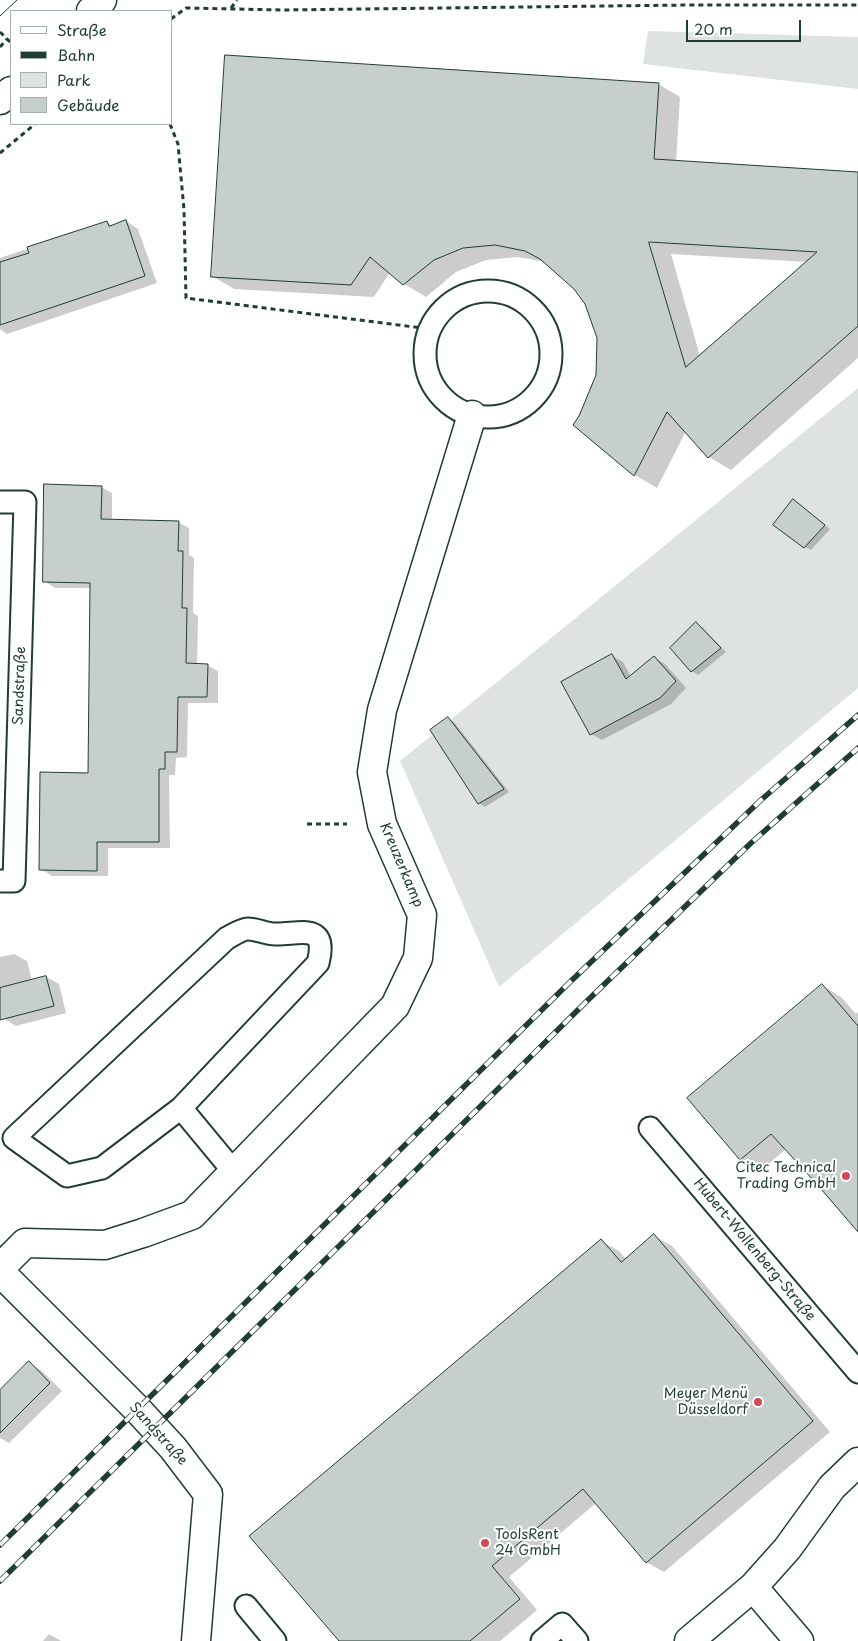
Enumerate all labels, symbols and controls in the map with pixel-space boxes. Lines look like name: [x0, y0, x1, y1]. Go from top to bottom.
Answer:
legend: [10, 10, 172, 125]
scale bar: [688, 10, 803, 42]
text: 20 m: [694, 17, 733, 40]
text: Straße: [57, 18, 107, 41]
text: Bahn: [57, 43, 95, 66]
text: Park: [57, 68, 91, 91]
text: Gebäude: [57, 93, 119, 116]
street label: Sandstraße: [10, 646, 30, 726]
street label: Kreuzerkamp: [376, 820, 426, 910]
place label: Citec Technical Trading GmbH: [735, 1160, 836, 1192]
marker: Citec Technical Trading GmbH: [840, 1170, 852, 1182]
street label: Hubert-Wollenberg-Straße: [689, 1175, 819, 1325]
place label: Meyer Menü Düsseldorf: [664, 1386, 748, 1418]
marker: Meyer Menü Düsseldorf: [752, 1396, 764, 1408]
street label: Sandstraße: [125, 1399, 191, 1469]
place label: ToolsRent 24 GmbH: [495, 1527, 561, 1560]
marker: ToolsRent 24 GmbH: [479, 1537, 491, 1549]

